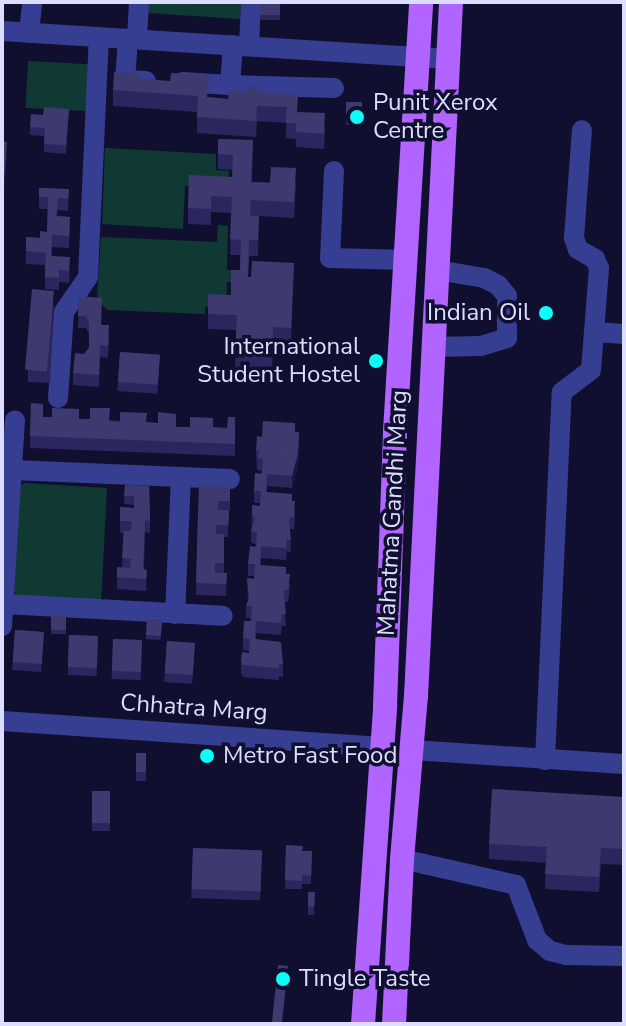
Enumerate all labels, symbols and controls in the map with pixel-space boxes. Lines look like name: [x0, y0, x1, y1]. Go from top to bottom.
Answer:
place label: Punit Xerox Centre: [373, 89, 498, 145]
marker: Punit Xerox Centre: [348, 108, 366, 126]
place label: Indian Oil: [427, 299, 530, 327]
marker: Indian Oil: [537, 304, 555, 322]
place label: International Student Hostel: [197, 333, 360, 389]
marker: International Student Hostel: [367, 352, 385, 370]
street label: Mahatma Gandhi Marg: [372, 389, 414, 637]
street label: Chhatra Marg: [119, 688, 269, 728]
place label: Metro Fast Food: [223, 742, 397, 770]
marker: Metro Fast Food: [198, 747, 216, 765]
place label: Tingle Taste: [299, 965, 430, 993]
marker: Tingle Taste: [274, 970, 292, 988]

